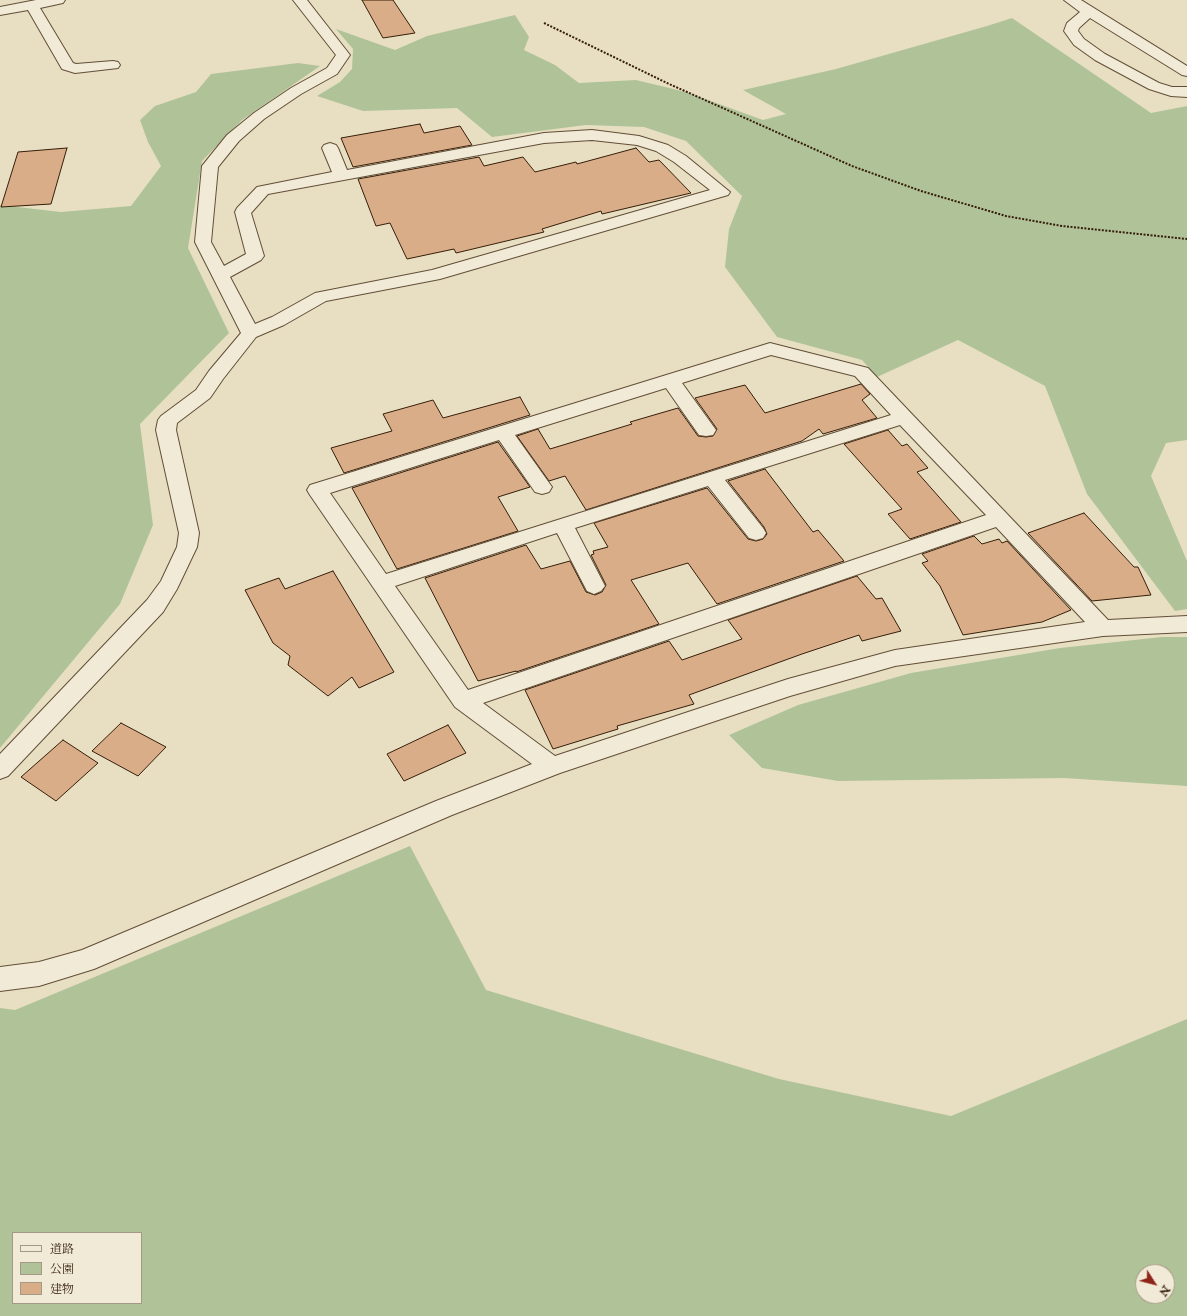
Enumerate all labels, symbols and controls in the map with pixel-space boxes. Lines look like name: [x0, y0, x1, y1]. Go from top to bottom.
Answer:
legend: [12, 1232, 142, 1304]
text: 道路: [50, 1242, 74, 1257]
text: 公園: [50, 1262, 74, 1277]
north arrow: [1135, 1264, 1175, 1304]
text: 建物: [50, 1282, 74, 1297]
text: N: [1156, 1283, 1172, 1299]

